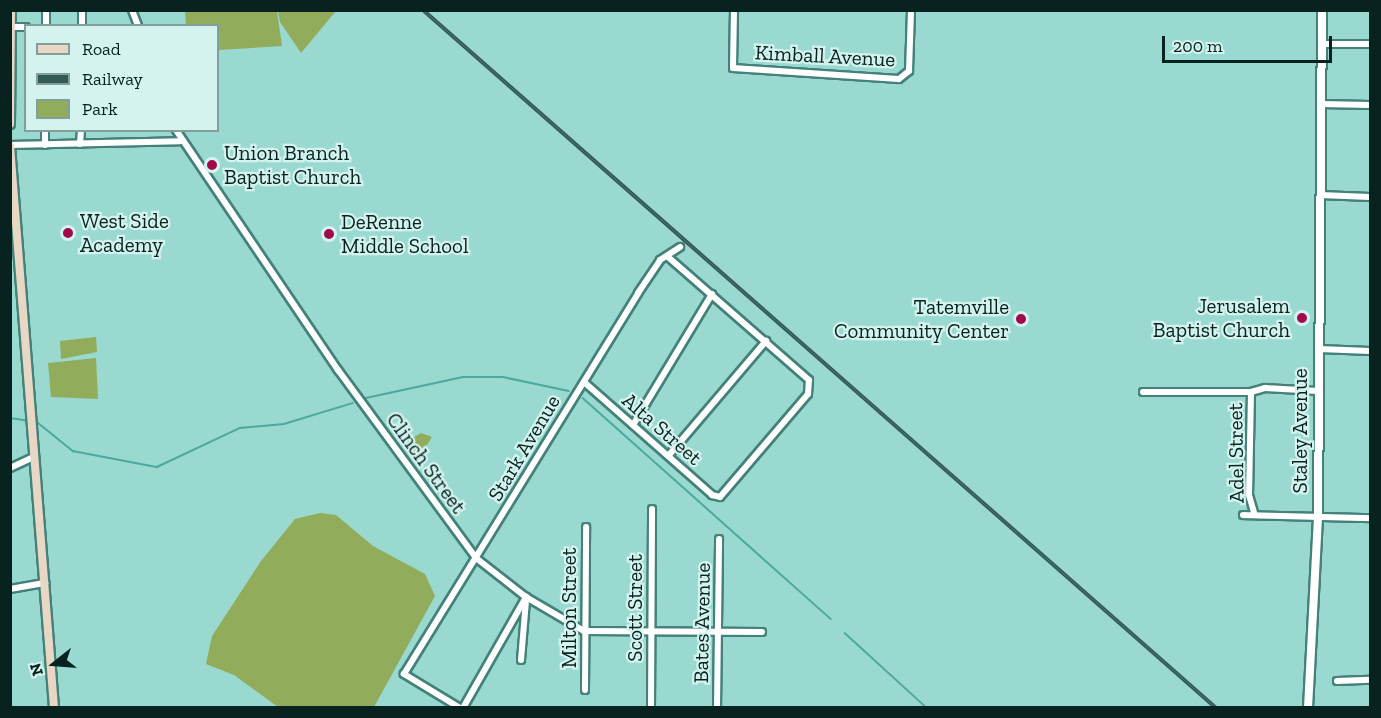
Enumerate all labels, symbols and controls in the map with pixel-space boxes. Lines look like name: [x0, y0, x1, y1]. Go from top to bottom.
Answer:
legend: [24, 24, 219, 132]
scale bar: [1165, 24, 1334, 62]
text: 200 m: [1173, 35, 1223, 57]
text: Road: [82, 38, 121, 60]
street label: Kimball Avenue: [754, 40, 896, 72]
text: Railway: [82, 68, 143, 90]
text: Park: [82, 98, 118, 120]
place label: Union Branch Baptist Church: [224, 140, 361, 190]
marker: Union Branch Baptist Church: [205, 158, 219, 172]
place label: West Side Academy: [80, 208, 169, 258]
place label: DeRenne Middle School: [341, 209, 468, 259]
marker: West Side Academy: [61, 226, 75, 240]
marker: DeRenne Middle School: [322, 227, 336, 241]
place label: Jerusalem Baptist Church: [1153, 293, 1290, 343]
place label: Tatemville Community Center: [833, 294, 1009, 344]
marker: Jerusalem Baptist Church: [1295, 311, 1309, 325]
marker: Tatemville Community Center: [1014, 312, 1028, 326]
street label: Staley Avenue: [1287, 368, 1313, 494]
street label: Alta Street: [617, 388, 707, 470]
street label: Stark Avenue: [482, 390, 566, 506]
street label: Adel Street: [1223, 403, 1249, 503]
street label: Clinch Street: [381, 408, 471, 518]
street label: Milton Street: [556, 548, 582, 668]
street label: Scott Street: [622, 554, 648, 662]
street label: Bates Avenue: [688, 562, 716, 684]
north arrow: [24, 634, 84, 694]
text: N: [25, 661, 47, 678]

